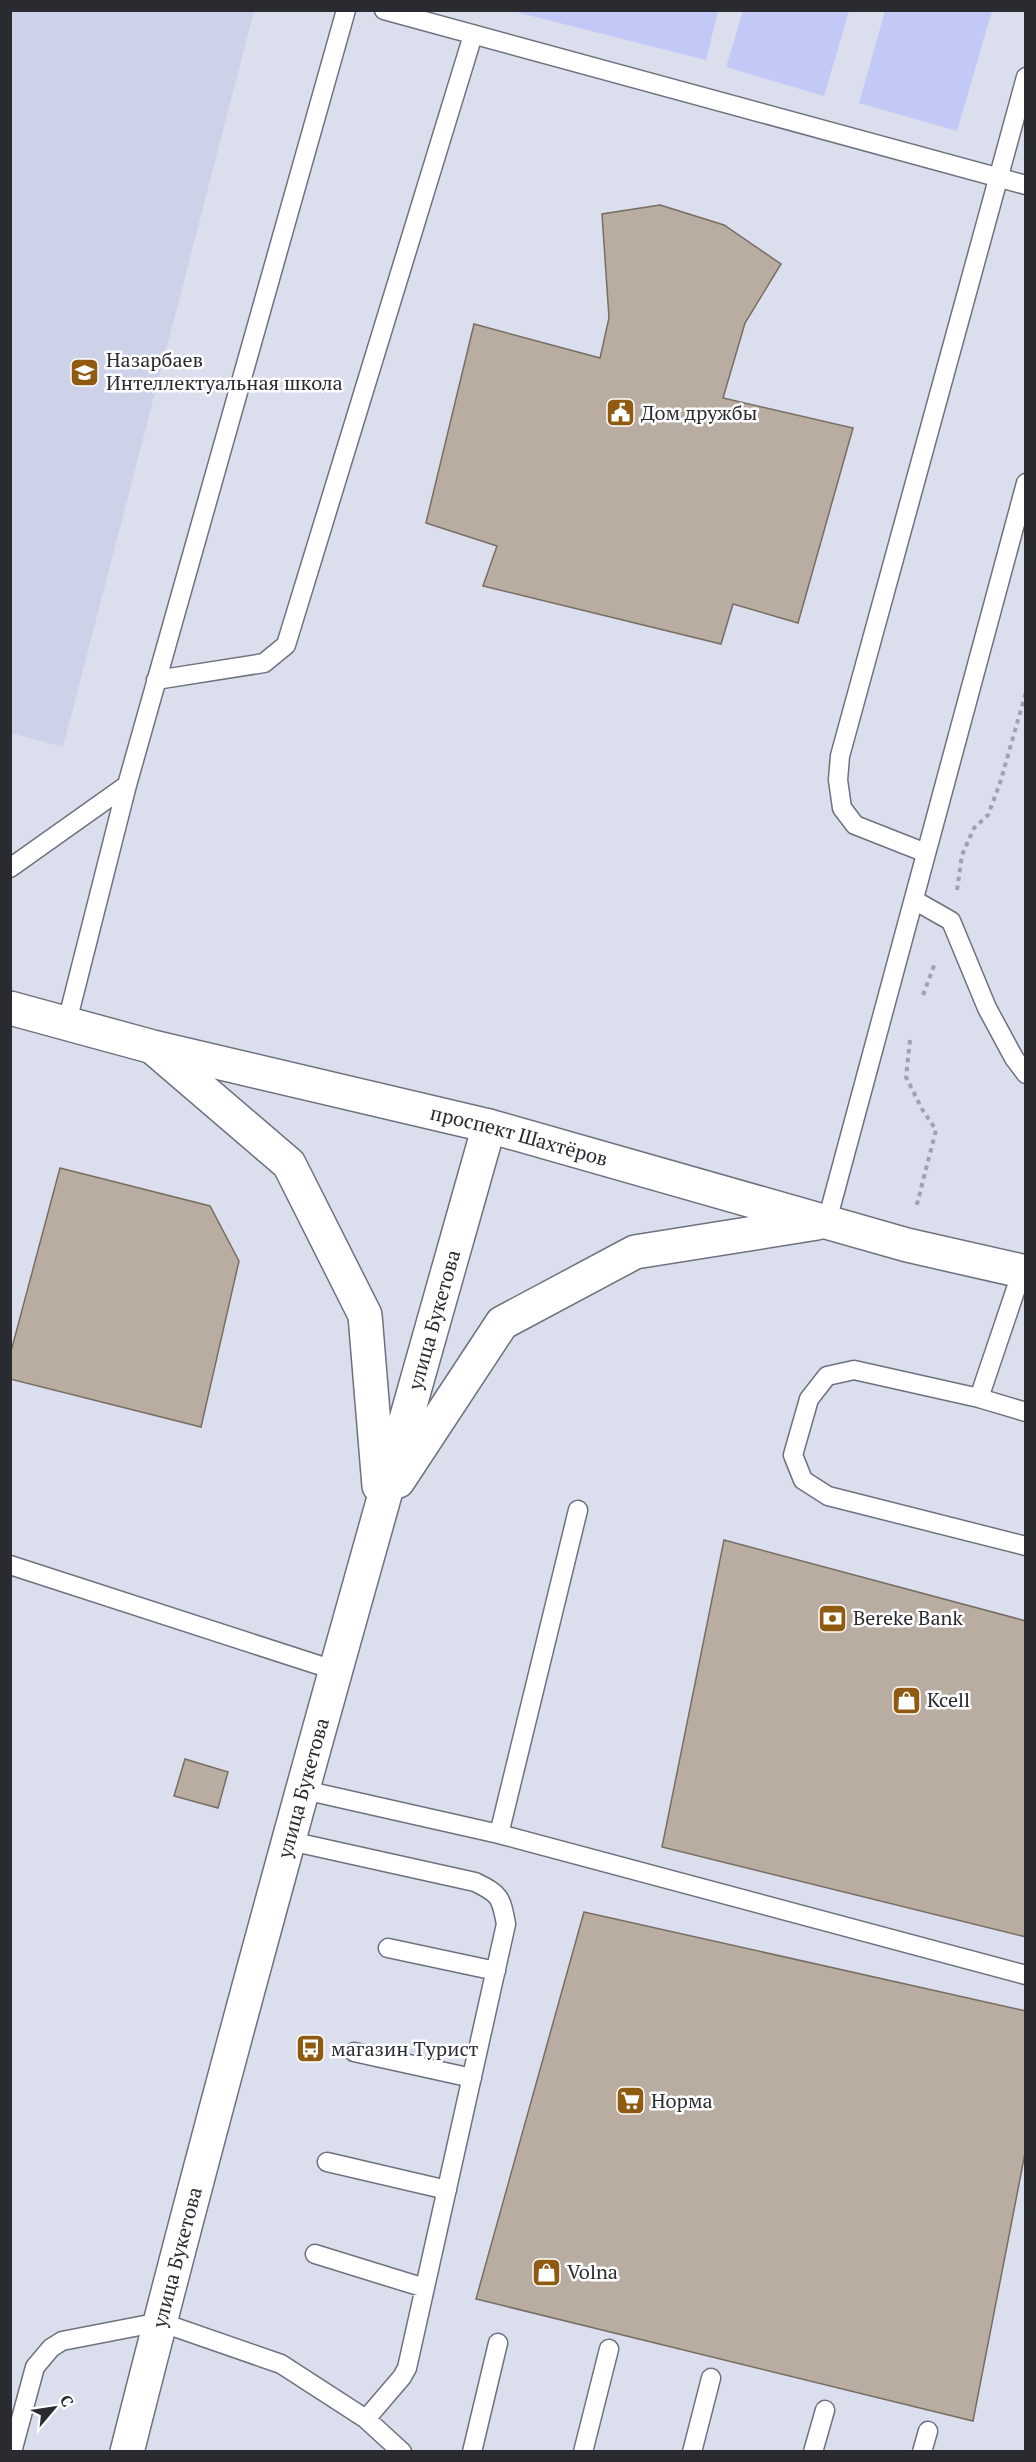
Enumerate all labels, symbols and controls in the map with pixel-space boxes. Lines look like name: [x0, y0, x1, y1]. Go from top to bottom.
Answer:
place label: Назарбаев Интеллектуальная школа: [106, 346, 343, 396]
school or university icon: Назарбаев Интеллектуальная школа: [69, 356, 101, 388]
public building icon: Дом дружбы: [604, 397, 636, 429]
place label: Дом дружбы: [641, 399, 757, 426]
street label: проспект Шахтёров: [428, 1099, 611, 1172]
street label: улица Букетова: [401, 1247, 466, 1394]
bank icon: Bereke Bank: [816, 1602, 848, 1634]
place label: Bereke Bank: [853, 1604, 963, 1631]
shop icon: Kcell: [890, 1684, 922, 1716]
place label: Kcell: [927, 1686, 970, 1713]
street label: улица Букетова: [270, 1715, 335, 1862]
bus stop icon: магазин Турист: [294, 2033, 326, 2065]
place label: магазин Турист: [331, 2035, 478, 2062]
supermarket icon: Норма: [614, 2085, 646, 2117]
place label: Норма: [651, 2087, 713, 2114]
street label: улица Букетова: [145, 2184, 208, 2331]
shop icon: Volna: [530, 2256, 562, 2288]
place label: Volna: [567, 2258, 618, 2285]
north arrow: [24, 2378, 84, 2438]
text: С: [55, 2391, 79, 2411]

